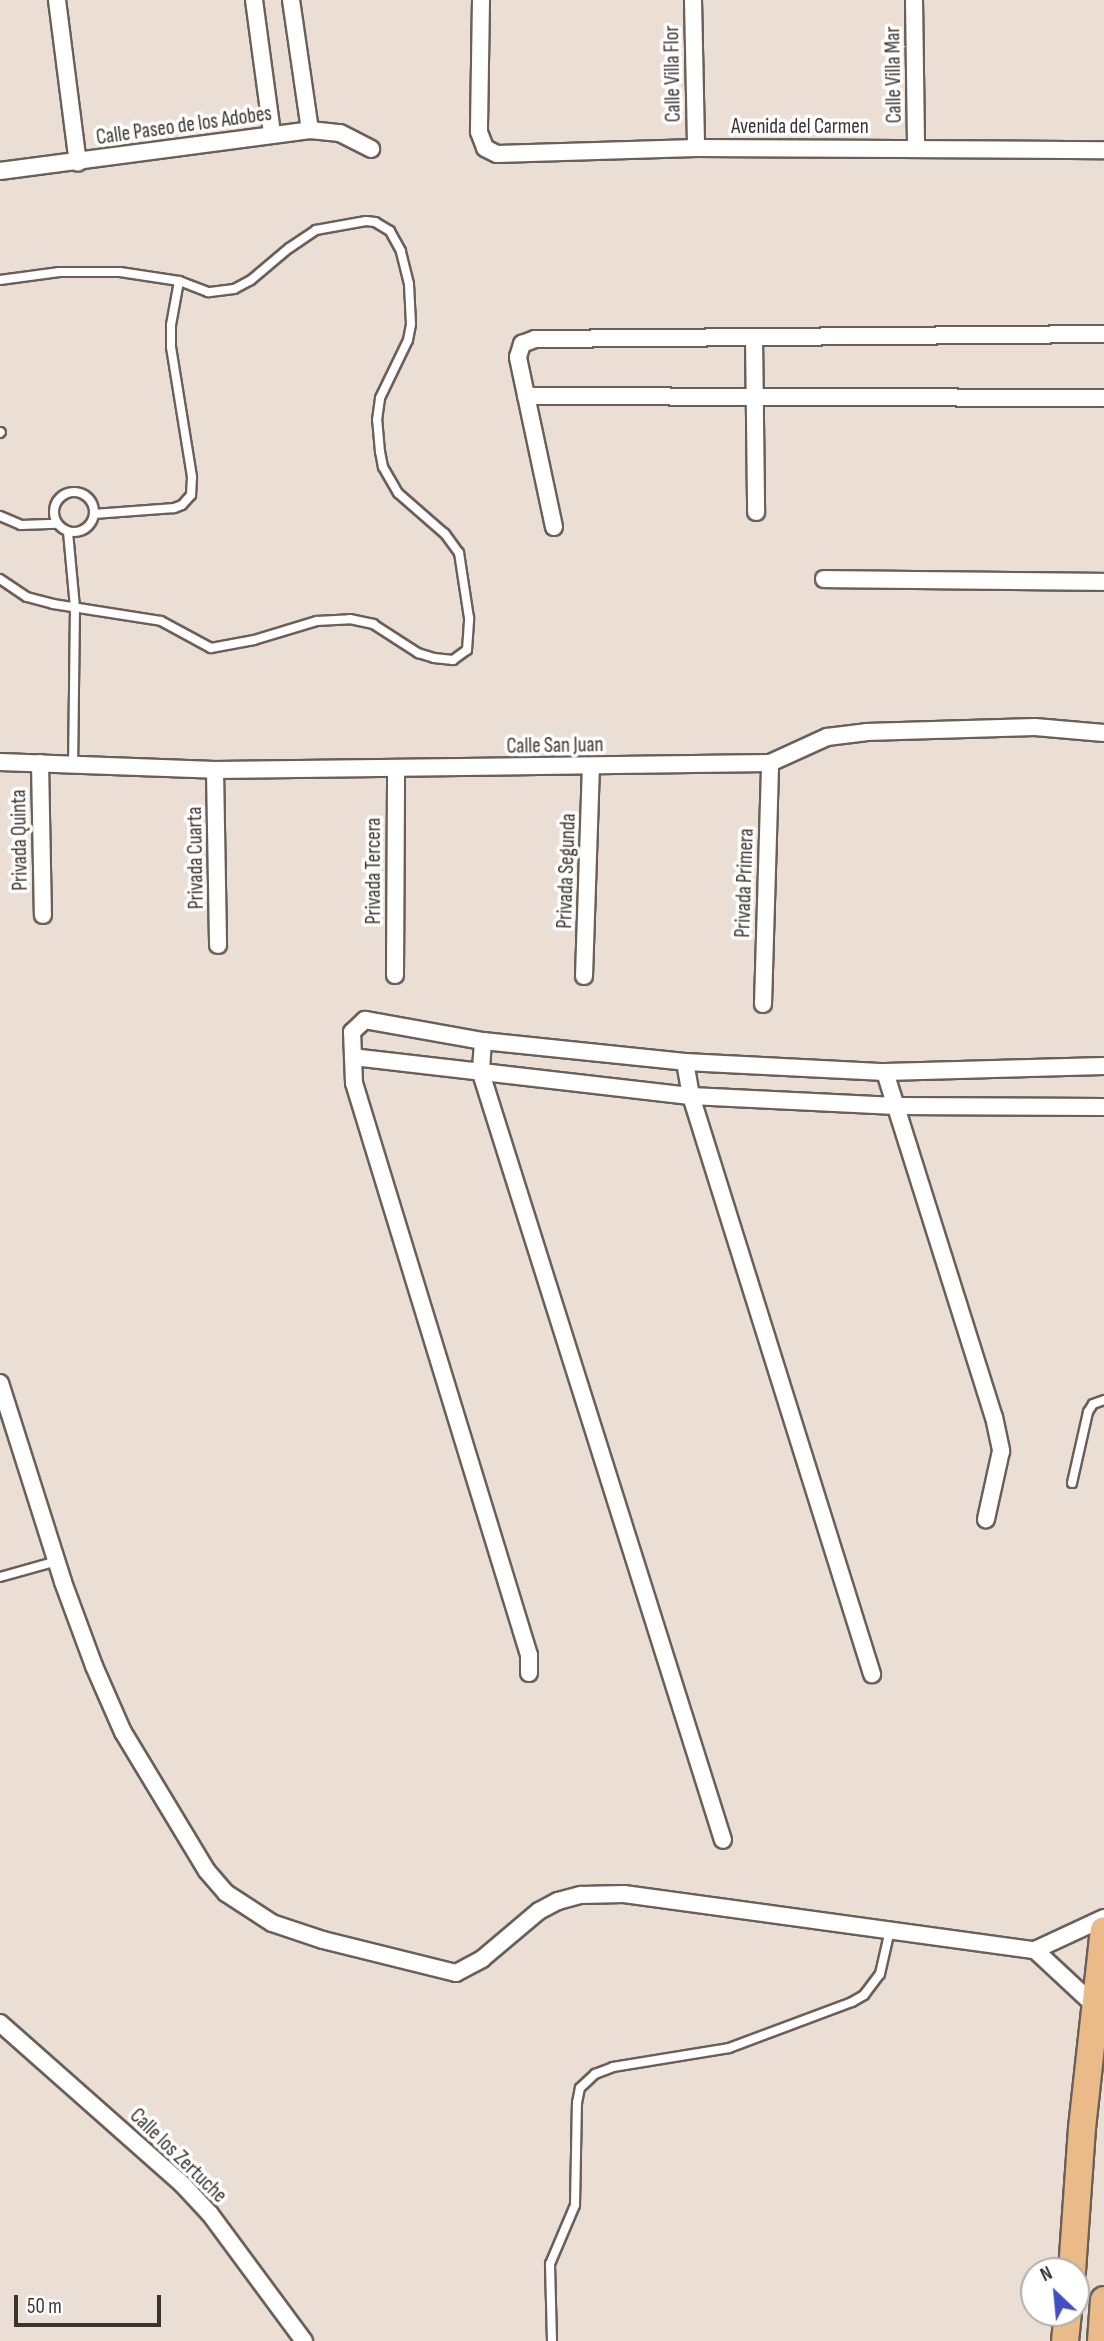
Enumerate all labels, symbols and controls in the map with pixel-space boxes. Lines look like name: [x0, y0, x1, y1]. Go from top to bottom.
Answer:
street label: Calle Villa Flor: [660, 25, 686, 123]
street label: Calle Villa Mar: [881, 26, 907, 124]
street label: Calle Paseo de los Adobes: [95, 101, 273, 151]
street label: Avenida del Carmen: [731, 114, 869, 140]
street label: Calle San Juan: [506, 733, 604, 759]
street label: Privada Quinta: [7, 789, 33, 891]
street label: Privada Cuarta: [183, 807, 209, 909]
street label: Privada Segunda: [552, 813, 582, 929]
street label: Privada Tercera: [361, 818, 387, 924]
street label: Privada Primera: [730, 828, 760, 938]
street label: Calle los Zertuche: [124, 2104, 232, 2208]
north arrow: [1020, 2257, 1090, 2327]
text: N: [1037, 2262, 1056, 2287]
scale bar: [18, 2282, 164, 2326]
text: 50 m: [27, 2294, 62, 2319]

